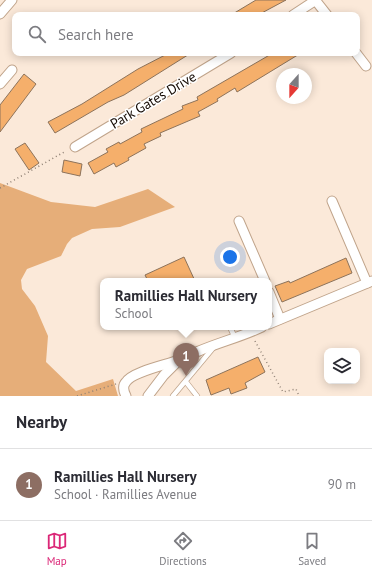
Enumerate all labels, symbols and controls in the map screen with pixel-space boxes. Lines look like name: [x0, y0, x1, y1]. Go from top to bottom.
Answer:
search box: [12, 12, 360, 56]
icon: search: [26, 23, 48, 45]
text: Search here: [58, 25, 134, 44]
street label: Park Gates Drive: [107, 67, 199, 133]
north arrow: [276, 68, 312, 104]
your location: [220, 247, 240, 267]
popup: [100, 278, 272, 330]
text: Ramillies Hall Nursery: [115, 286, 257, 305]
text: School: [115, 305, 152, 322]
pin: 1: [173, 343, 199, 376]
map controls: [324, 348, 360, 384]
button: layers: [324, 348, 360, 384]
text: Nearby: [16, 411, 67, 433]
text: Ramillies Hall Nursery: [54, 467, 197, 486]
text: 1: [25, 476, 33, 493]
text: 90 m: [328, 476, 356, 493]
text: School · Ramillies Avenue: [54, 486, 197, 503]
tab: Map: [46, 530, 68, 568]
tab: Directions: [159, 530, 207, 568]
tab: Saved: [298, 530, 326, 568]

